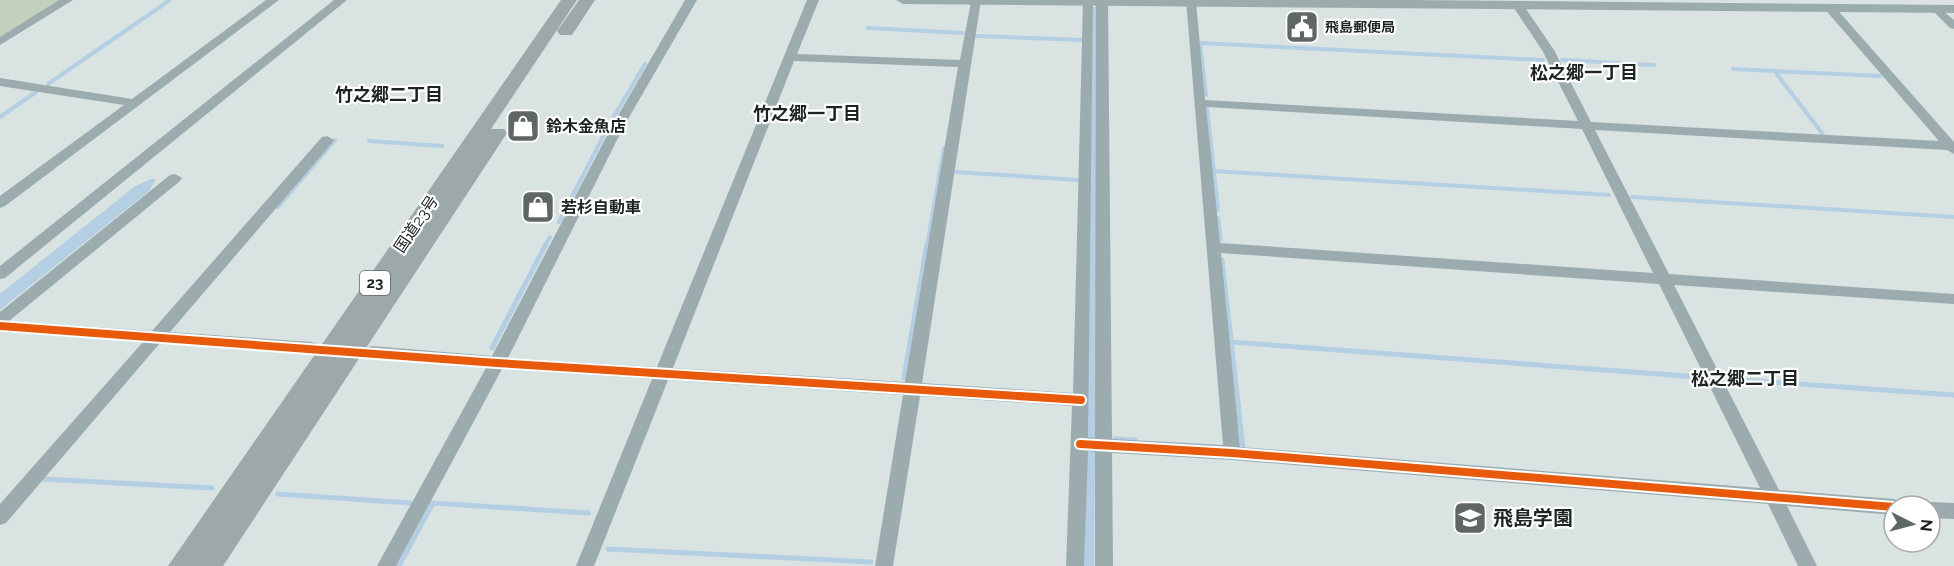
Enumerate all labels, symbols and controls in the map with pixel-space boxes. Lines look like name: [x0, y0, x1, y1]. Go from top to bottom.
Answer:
public building icon: 飛島郵便局: [1284, 9, 1320, 45]
place label: 飛島郵便局: [1325, 19, 1395, 35]
district label: 松之郷一丁目: [1530, 62, 1638, 83]
district label: 竹之郷二丁目: [335, 84, 443, 105]
district label: 竹之郷一丁目: [753, 103, 861, 124]
shop icon: 鈴木金魚店: [505, 108, 541, 144]
place label: 鈴木金魚店: [546, 117, 626, 136]
shop icon: 若杉自動車: [520, 189, 556, 225]
street label: 国道23号: [390, 192, 442, 256]
place label: 若杉自動車: [561, 198, 641, 217]
road number: 23: [360, 271, 390, 295]
district label: 松之郷二丁目: [1691, 368, 1799, 389]
north arrow: [1882, 494, 1942, 554]
school or university icon: 飛島学園: [1452, 500, 1488, 536]
place label: 飛島学園: [1493, 506, 1573, 530]
text: N: [1916, 518, 1937, 533]

